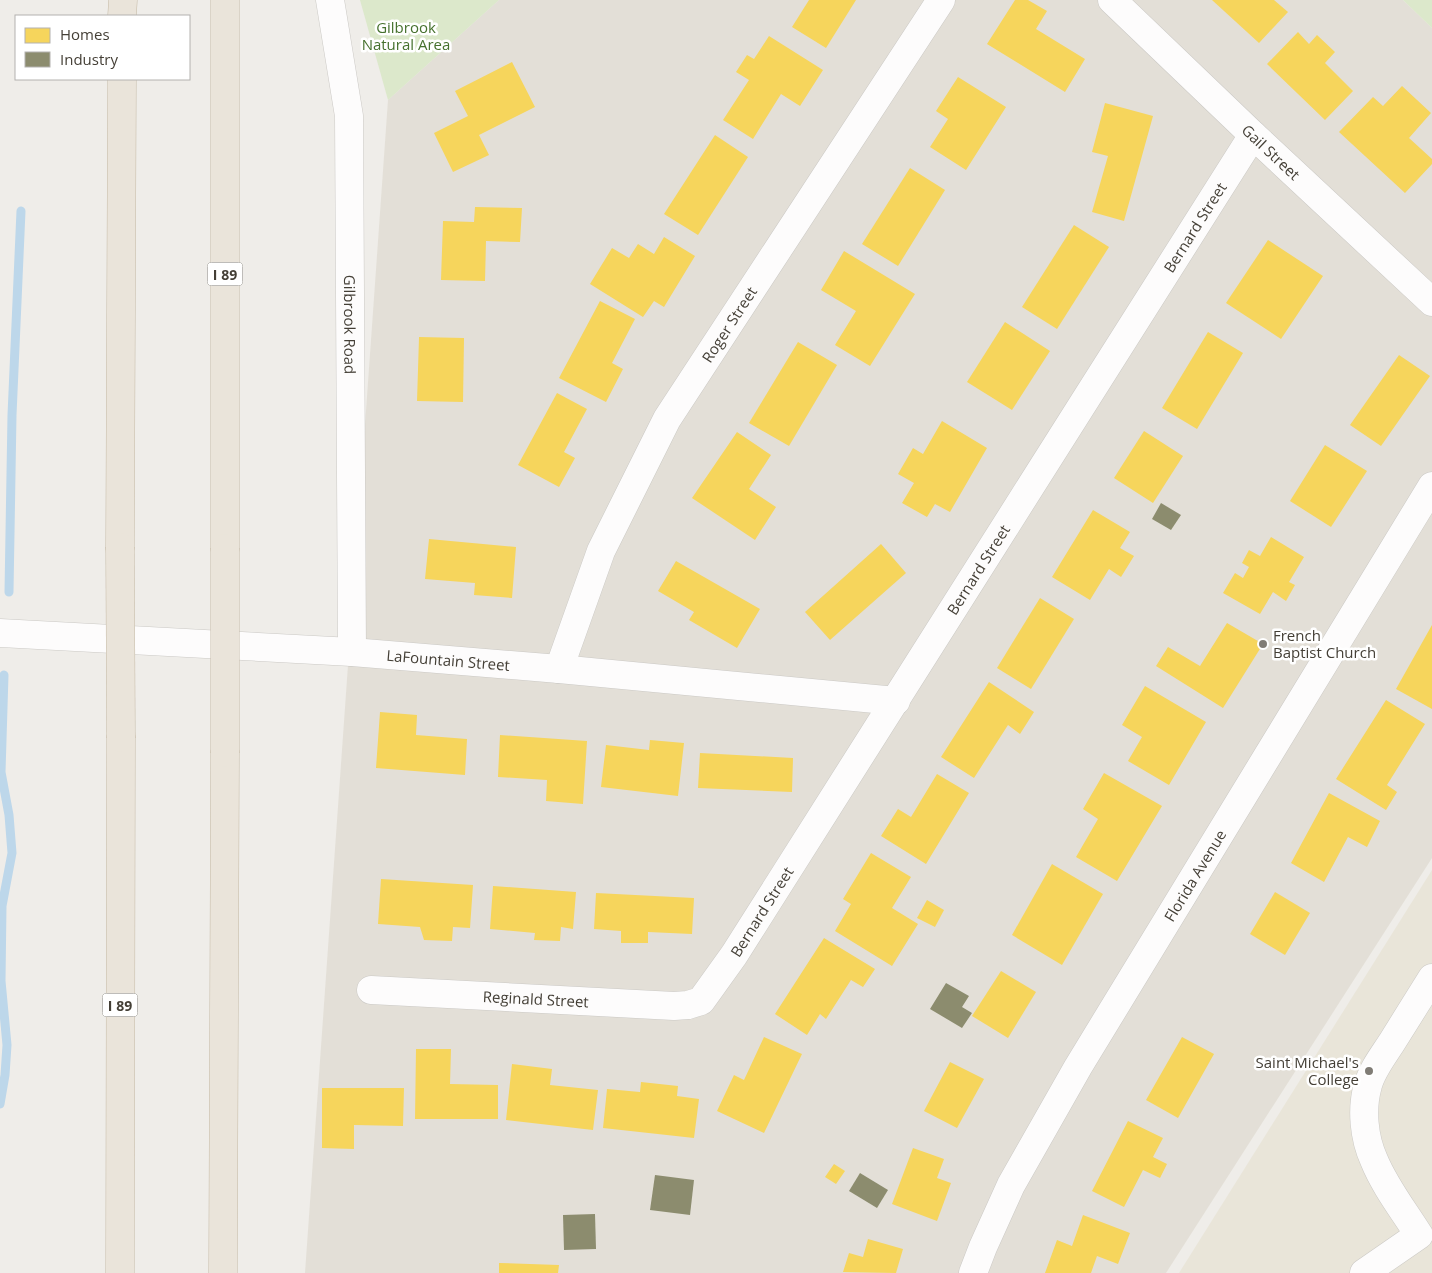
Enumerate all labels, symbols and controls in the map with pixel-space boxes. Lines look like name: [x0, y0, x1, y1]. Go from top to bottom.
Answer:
legend: [15, 15, 190, 80]
park label: Gilbrook Natural Area: [362, 17, 450, 54]
text: Homes: [60, 24, 110, 44]
text: Industry: [60, 49, 118, 69]
street label: Gail Street: [1238, 120, 1305, 184]
street label: Bernard Street: [1159, 178, 1231, 276]
road number: I 89: [208, 262, 242, 286]
street label: Gilbrook Road: [340, 275, 360, 374]
street label: Roger Street: [697, 282, 761, 366]
street label: Bernard Street: [942, 521, 1014, 618]
place label: French Baptist Church: [1273, 625, 1376, 662]
marker: French Baptist Church: [1257, 638, 1269, 650]
street label: LaFountain Street: [386, 645, 511, 675]
street label: Florida Avenue: [1159, 826, 1230, 925]
street label: Bernard Street: [725, 863, 797, 961]
street label: Reginald Street: [482, 986, 589, 1011]
road number: I 89: [102, 994, 138, 1016]
place label: Saint Michael's College: [1256, 1052, 1359, 1089]
marker: Saint Michael's College: [1363, 1065, 1375, 1077]

